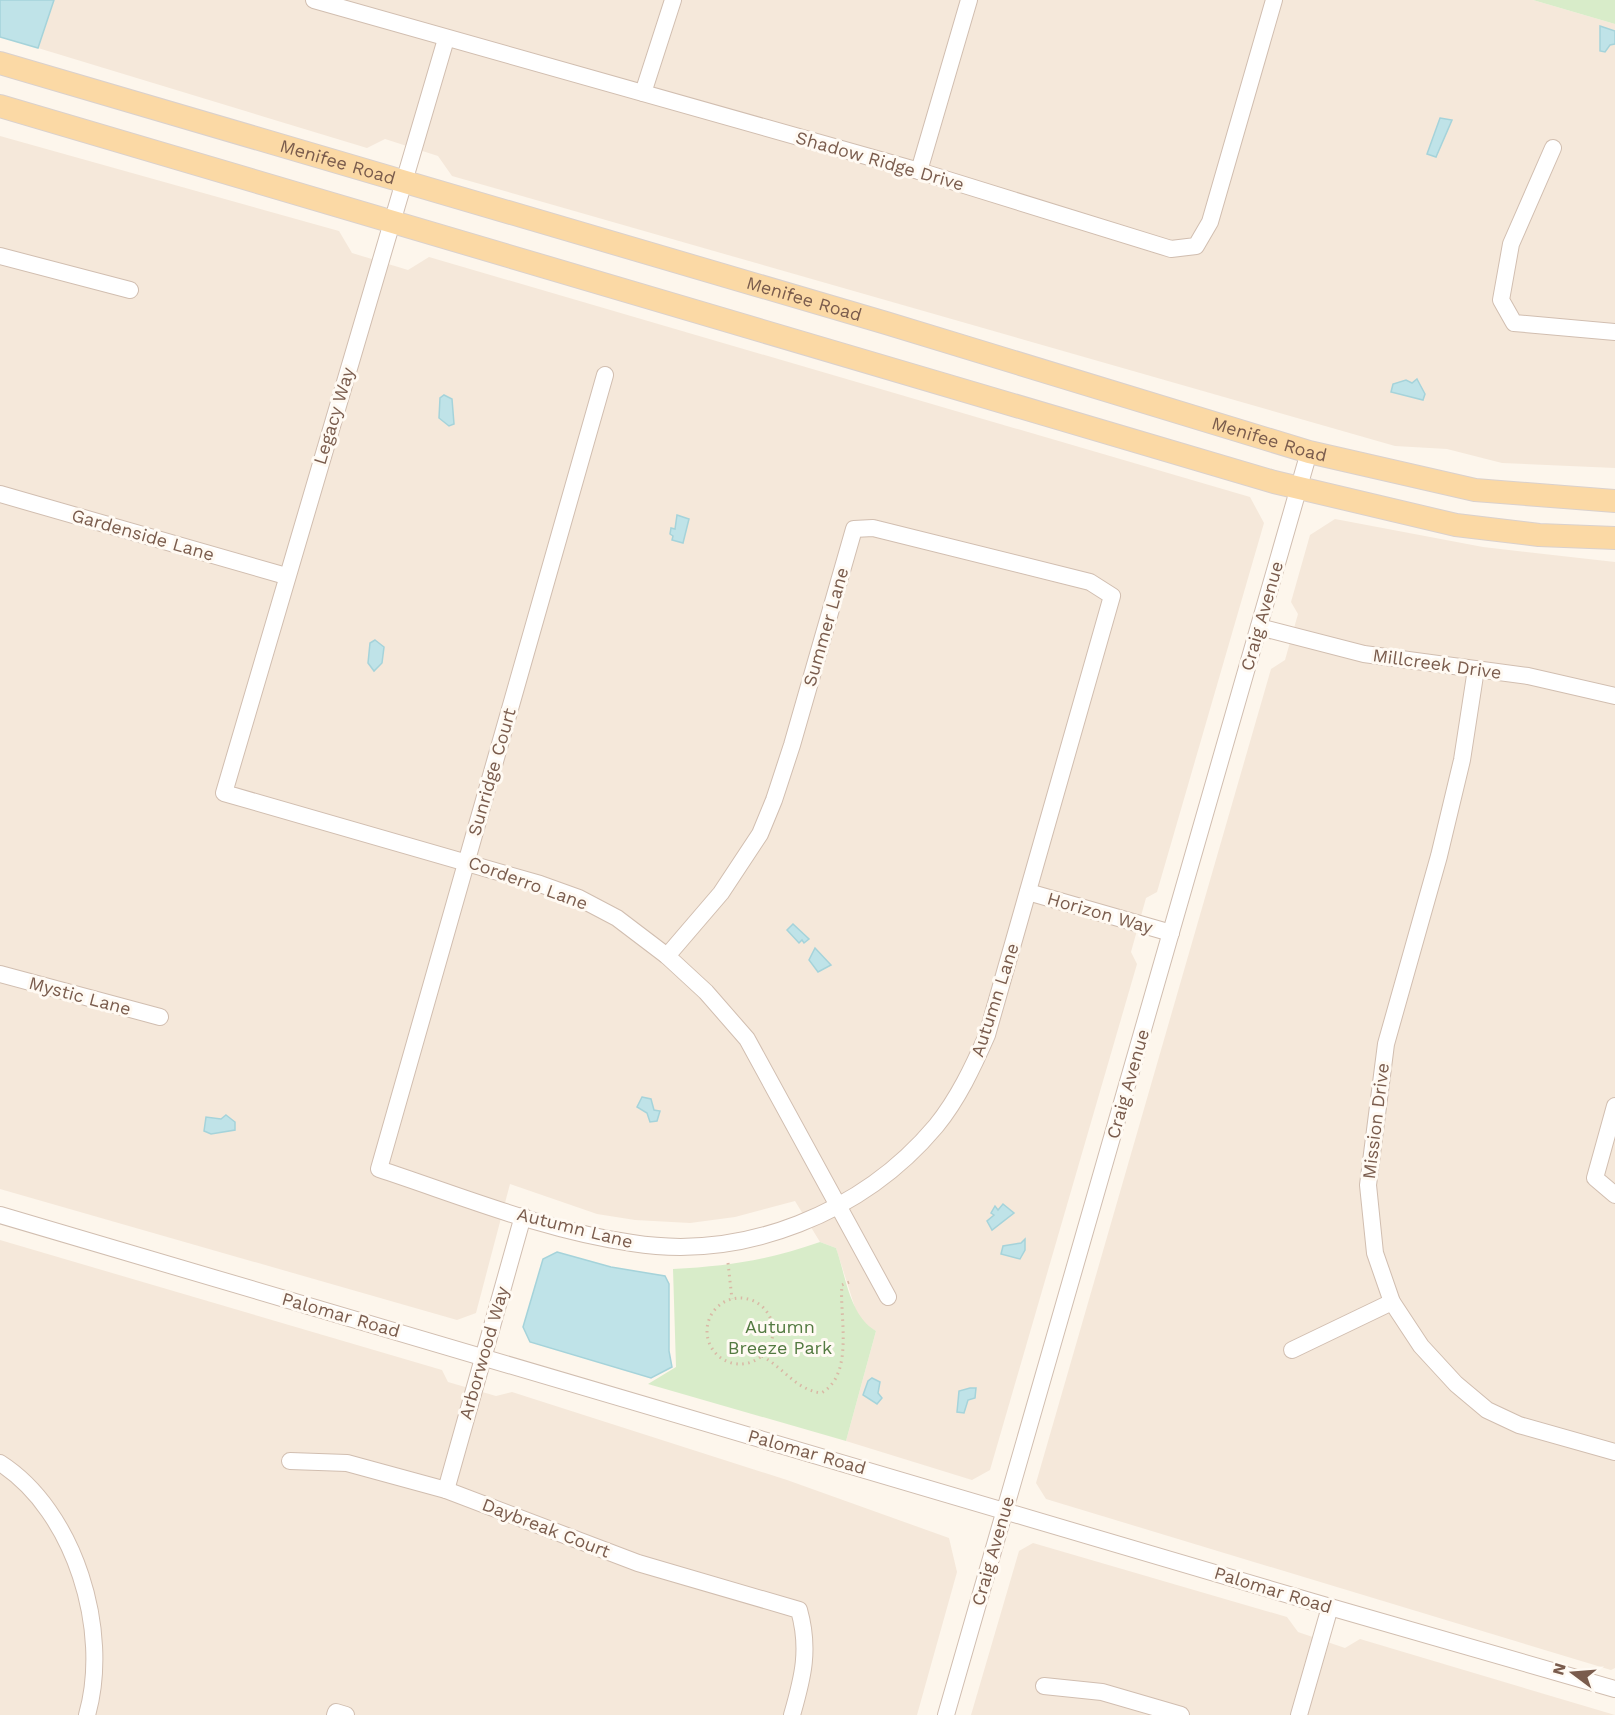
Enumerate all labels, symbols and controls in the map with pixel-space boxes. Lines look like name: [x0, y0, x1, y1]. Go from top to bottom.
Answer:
street label: Shadow Ridge Drive: [793, 126, 967, 195]
street label: Menifee Road: [278, 135, 398, 189]
street label: Menifee Road: [744, 272, 864, 325]
street label: Legacy Way: [309, 364, 358, 467]
street label: Menifee Road: [1209, 412, 1329, 466]
street label: Gardenside Lane: [69, 504, 217, 565]
street label: Craig Avenue: [1236, 559, 1287, 673]
street label: Summer Lane: [799, 565, 853, 689]
street label: Millcreek Drive: [1371, 644, 1503, 683]
street label: Sunridge Court: [463, 705, 520, 838]
street label: Corderro Lane: [466, 851, 591, 914]
street label: Horizon Way: [1045, 887, 1156, 938]
street label: Autumn Lane: [966, 940, 1023, 1059]
street label: Mystic Lane: [27, 972, 134, 1019]
street label: Craig Avenue: [1102, 1027, 1153, 1141]
street label: Mission Drive: [1358, 1062, 1393, 1180]
street label: Autumn Lane: [515, 1203, 635, 1252]
street label: Arborwood Way: [454, 1283, 513, 1422]
street label: Palomar Road: [280, 1288, 403, 1341]
park label: Autumn Breeze Park: [728, 1316, 832, 1358]
street label: Palomar Road: [746, 1425, 869, 1478]
street label: Daybreak Court: [479, 1493, 614, 1562]
street label: Craig Avenue: [967, 1494, 1018, 1608]
street label: Palomar Road: [1212, 1562, 1334, 1617]
north arrow: [1543, 1643, 1603, 1703]
text: N: [1548, 1661, 1570, 1677]

